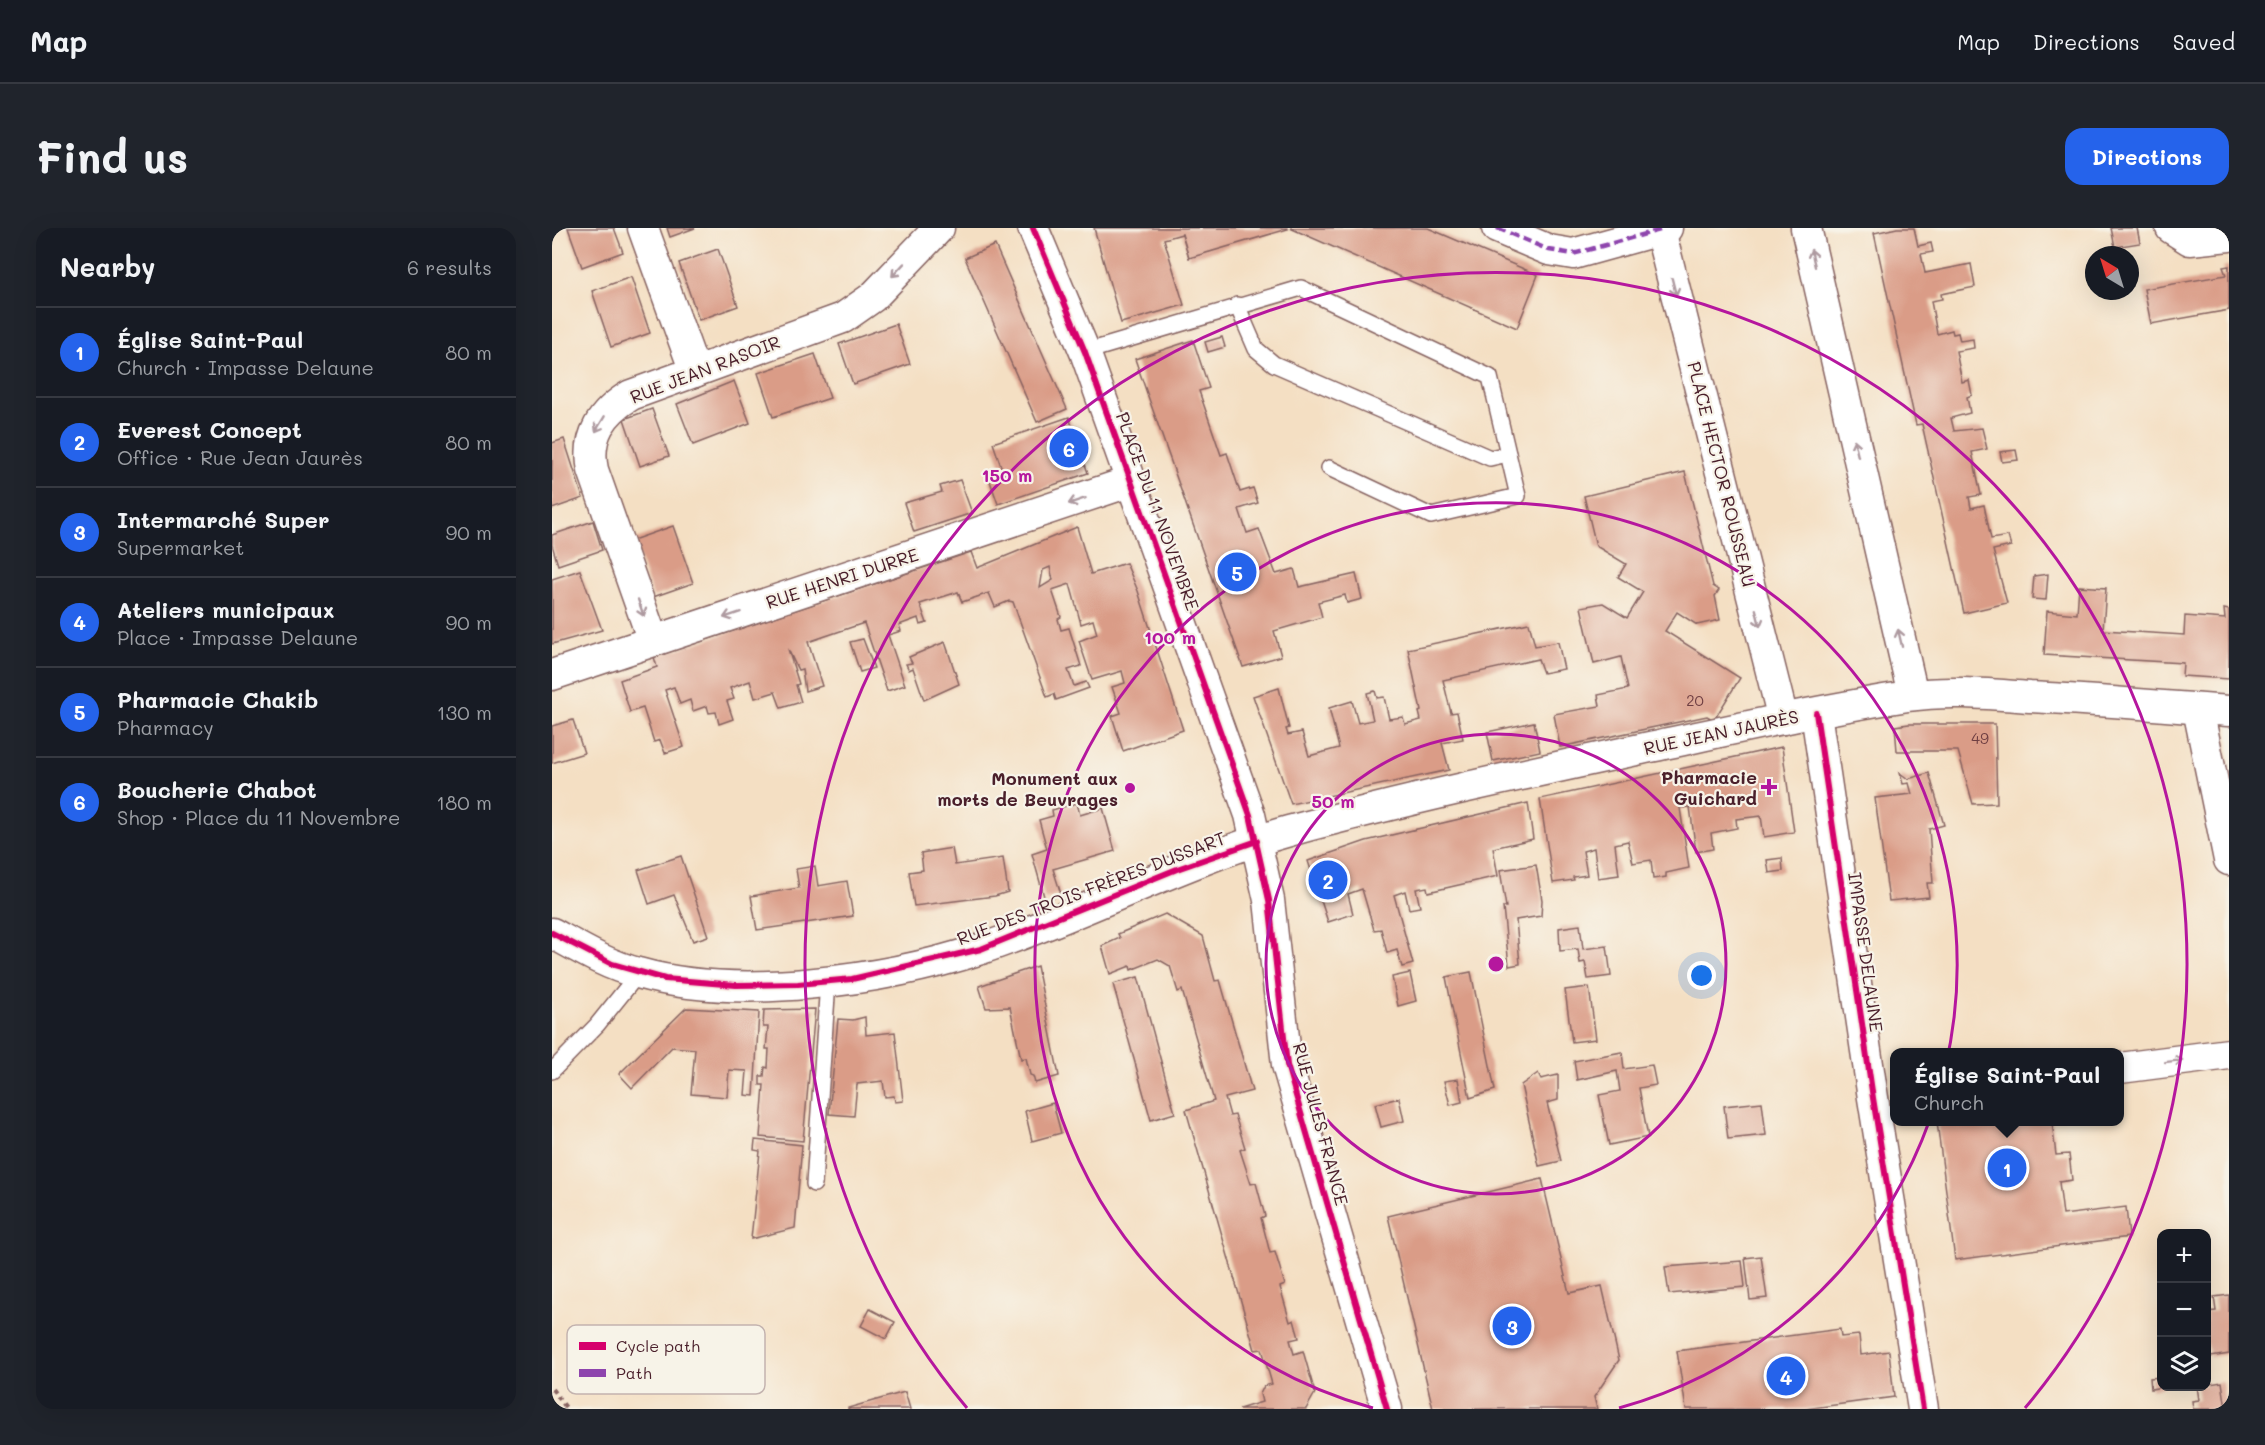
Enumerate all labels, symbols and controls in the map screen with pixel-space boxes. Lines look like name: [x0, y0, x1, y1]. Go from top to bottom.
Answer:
text: Map: [30, 23, 87, 59]
text: Map: [1957, 28, 2000, 55]
text: Directions: [2033, 28, 2140, 55]
text: Saved: [2173, 28, 2235, 55]
button: Directions: [2065, 128, 2229, 185]
text: Find us: [36, 129, 188, 184]
north arrow: [2085, 246, 2139, 300]
one-way arrow: [1807, 249, 1818, 268]
text: Nearby: [60, 250, 155, 284]
text: 6 results: [407, 254, 492, 280]
one-way arrow: [891, 262, 905, 277]
one-way arrow: [1669, 277, 1681, 296]
text: Église Saint-Paul: [117, 325, 303, 354]
street label: RUE JEAN RASOIR: [626, 329, 784, 409]
text: 1: [75, 339, 84, 365]
text: 80 m: [445, 339, 492, 365]
text: Church · Impasse Delaune: [117, 354, 374, 380]
street label: PLACE HECTOR ROUSSEAU: [1682, 359, 1762, 589]
street label: PLACE DU 11 NOVEMBRE: [1111, 408, 1205, 614]
text: Everest Concept: [117, 415, 302, 444]
one-way arrow: [594, 415, 606, 432]
pin: 6: [1050, 426, 1088, 470]
text: 2: [74, 429, 85, 455]
text: 80 m: [445, 429, 492, 455]
one-way arrow: [1850, 439, 1862, 458]
text: Office · Rue Jean Jaurès: [117, 444, 363, 470]
text: 150 m: [982, 463, 1032, 487]
one-way arrow: [1068, 496, 1087, 507]
text: Intermarché Super: [117, 505, 329, 534]
text: 3: [74, 519, 86, 545]
text: 90 m: [446, 519, 492, 545]
text: Supermarket: [117, 534, 244, 560]
street label: RUE HENRI DURRE: [763, 542, 921, 614]
pin: 5: [1218, 550, 1256, 594]
text: Ateliers municipaux: [117, 595, 334, 624]
one-way arrow: [636, 598, 647, 617]
text: 4: [73, 609, 86, 635]
text: 90 m: [446, 609, 492, 635]
one-way arrow: [1752, 609, 1764, 628]
one-way arrow: [723, 610, 742, 621]
text: Place · Impasse Delaune: [117, 624, 358, 650]
text: 100 m: [1144, 625, 1196, 649]
one-way arrow: [1893, 629, 1905, 648]
text: Pharmacie Chakib: [117, 685, 318, 714]
house number: 20: [1686, 690, 1704, 710]
text: 5: [74, 699, 85, 725]
text: 130 m: [437, 699, 492, 725]
street label: RUE JEAN JAURÈS: [1641, 704, 1801, 760]
text: Pharmacy: [117, 714, 214, 740]
house number: 49: [1971, 728, 1989, 748]
place label: Pharmacie Guichard: [1661, 765, 1757, 810]
place label: Monument aux morts de Beuvrages: [937, 766, 1118, 811]
text: Boucherie Chabot: [117, 775, 317, 804]
marker: Pharmacie Guichard: [1762, 780, 1776, 794]
marker: Monument aux morts de Beuvrages: [1123, 781, 1137, 795]
text: 6: [73, 789, 86, 815]
text: 180 m: [436, 789, 492, 815]
text: 50 m: [1312, 789, 1354, 813]
text: Shop · Place du 11 Novembre: [117, 804, 400, 830]
street label: RUE DES TROIS FRÈRES DUSSART: [953, 826, 1229, 950]
pin: 2: [1308, 858, 1348, 902]
street label: IMPASSE DELAUNE: [1843, 871, 1889, 1033]
centre of rings: [1486, 954, 1506, 974]
your location: [1687, 961, 1716, 990]
street label: RUE JULES FRANCE: [1288, 1040, 1354, 1208]
popup: [1890, 1048, 2124, 1126]
one-way arrow: [2164, 1055, 2184, 1066]
text: Église Saint-Paul: [1914, 1060, 2100, 1089]
text: Church: [1914, 1089, 1984, 1115]
pin: 1: [1988, 1146, 2026, 1190]
map controls: [2157, 1229, 2211, 1391]
button: +: [2157, 1229, 2211, 1283]
button: −: [2157, 1283, 2211, 1337]
pin: 3: [1492, 1304, 1532, 1348]
legend: [567, 1325, 765, 1394]
text: Cycle path: [616, 1335, 700, 1356]
button: layers: [2157, 1337, 2211, 1391]
pin: 4: [1766, 1354, 1806, 1398]
text: Path: [616, 1362, 652, 1383]

